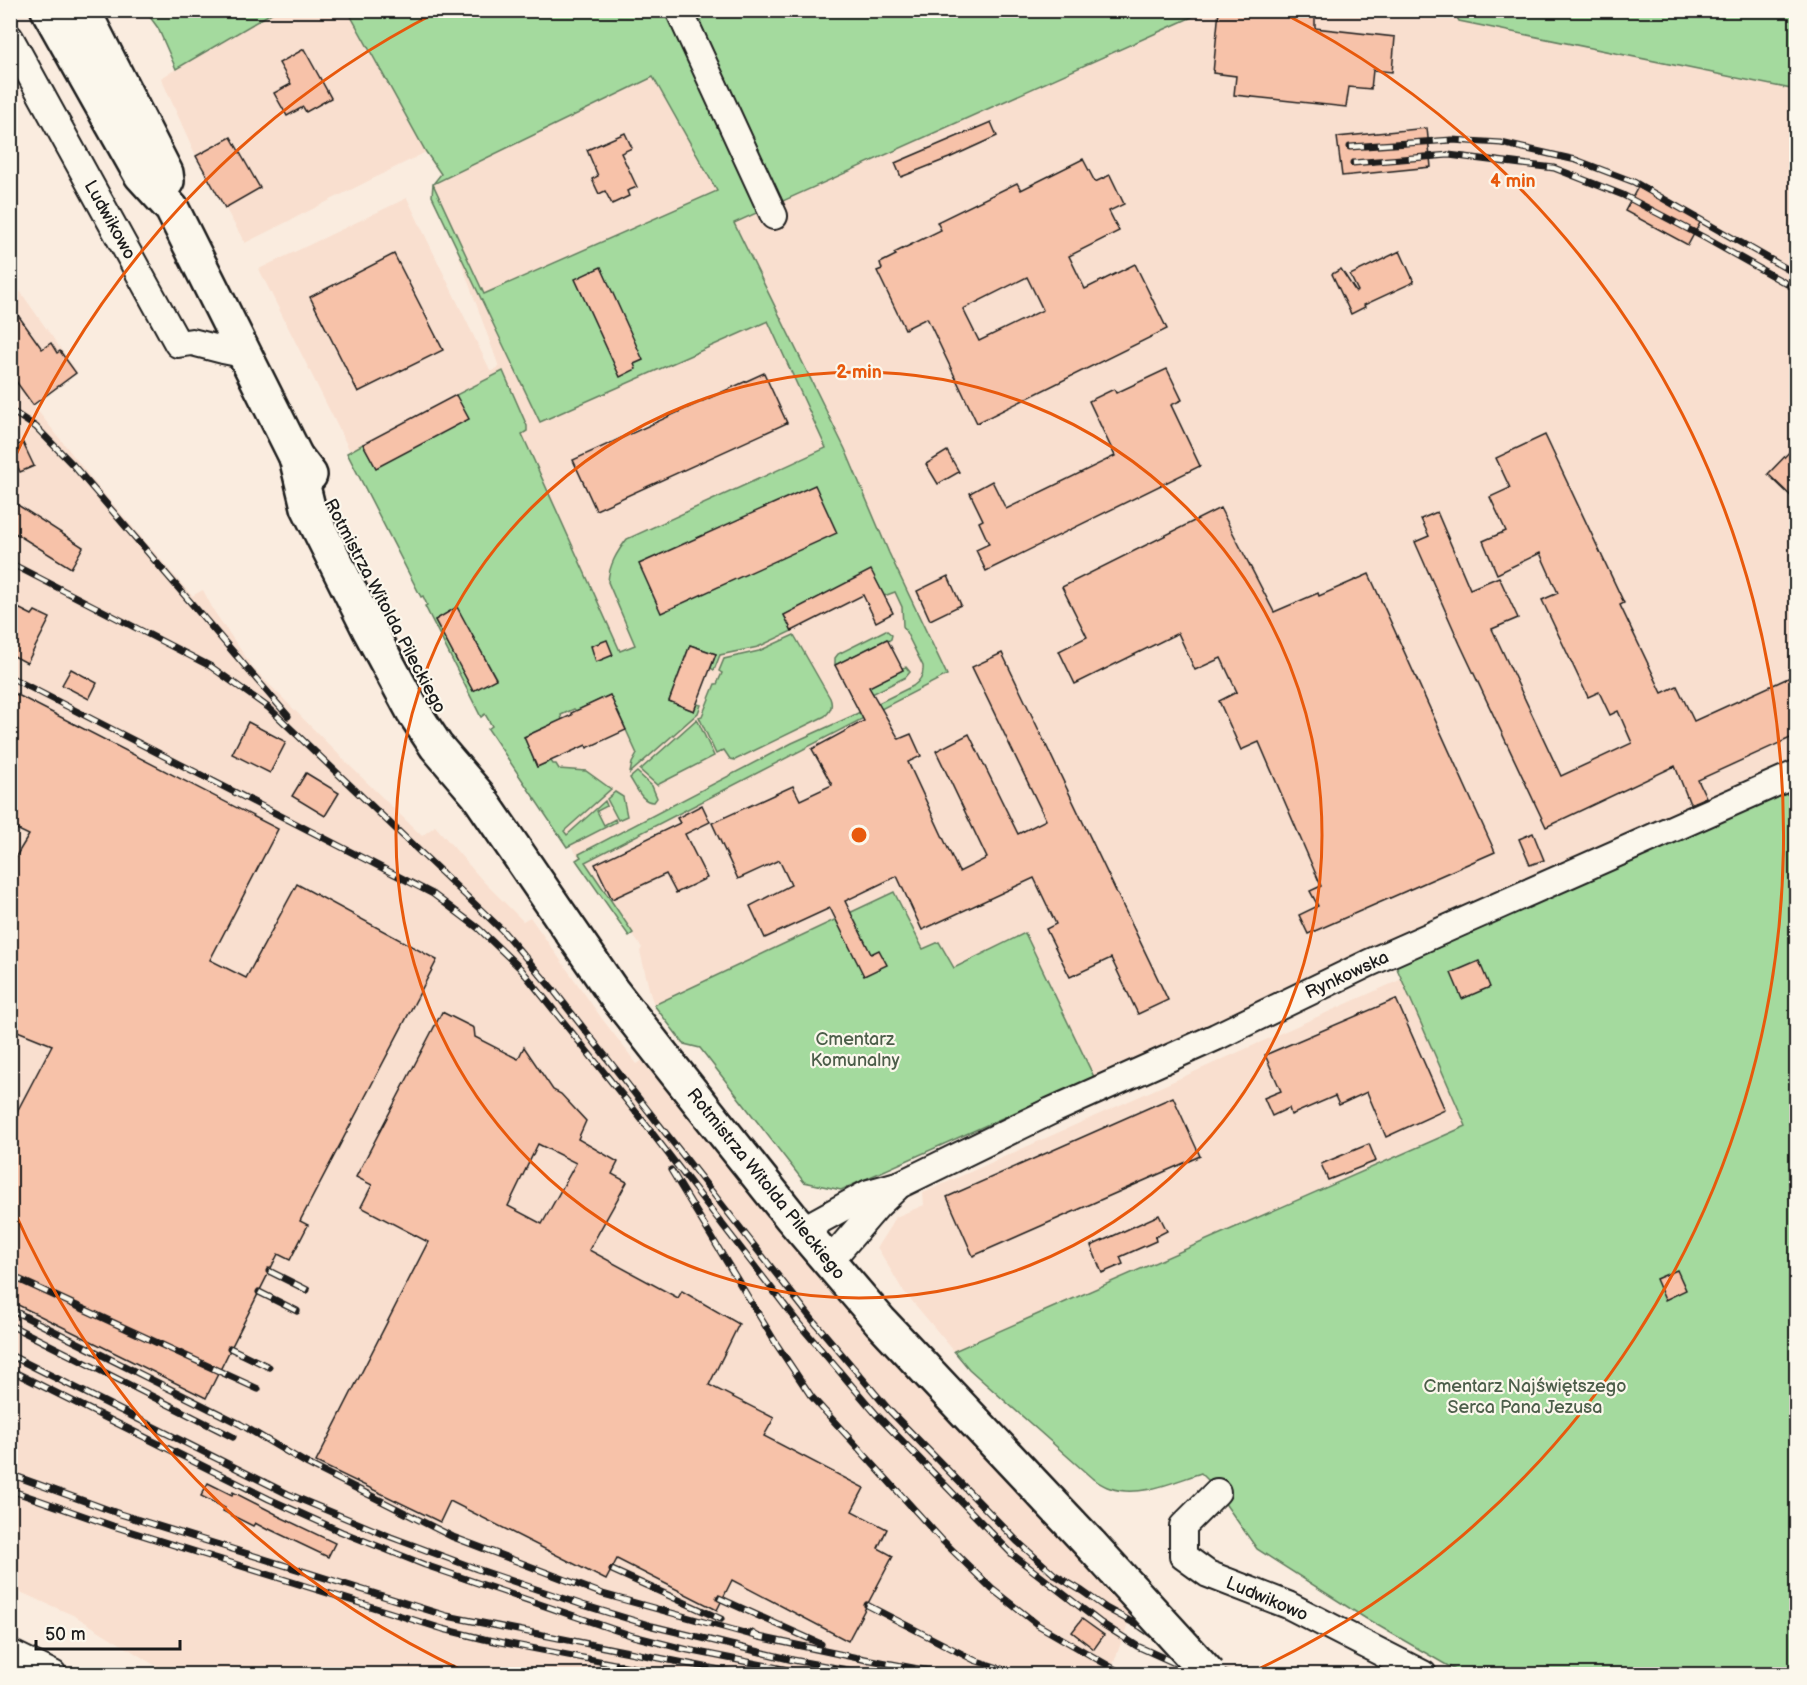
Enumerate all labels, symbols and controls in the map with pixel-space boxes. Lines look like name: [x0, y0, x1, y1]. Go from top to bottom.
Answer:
text: 4 min: [1490, 171, 1536, 192]
street label: Ludwikowo: [80, 177, 140, 263]
text: 2 min: [836, 362, 882, 383]
street label: Rotmistrza Witolda Pileckiego: [319, 495, 451, 717]
centre of rings: [849, 825, 869, 845]
street label: Rynkowska: [1302, 947, 1392, 1003]
park label: Cmentarz Komunalny: [810, 1029, 900, 1071]
street label: Rotmistrza Witolda Pileckiego: [682, 1084, 850, 1284]
park label: Cmentarz Najświętszego Serca Pana Jezusa: [1424, 1376, 1626, 1418]
street label: Ludwikowo: [1223, 1572, 1311, 1626]
scale bar: [36, 1613, 180, 1651]
text: 50 m: [45, 1624, 86, 1645]

